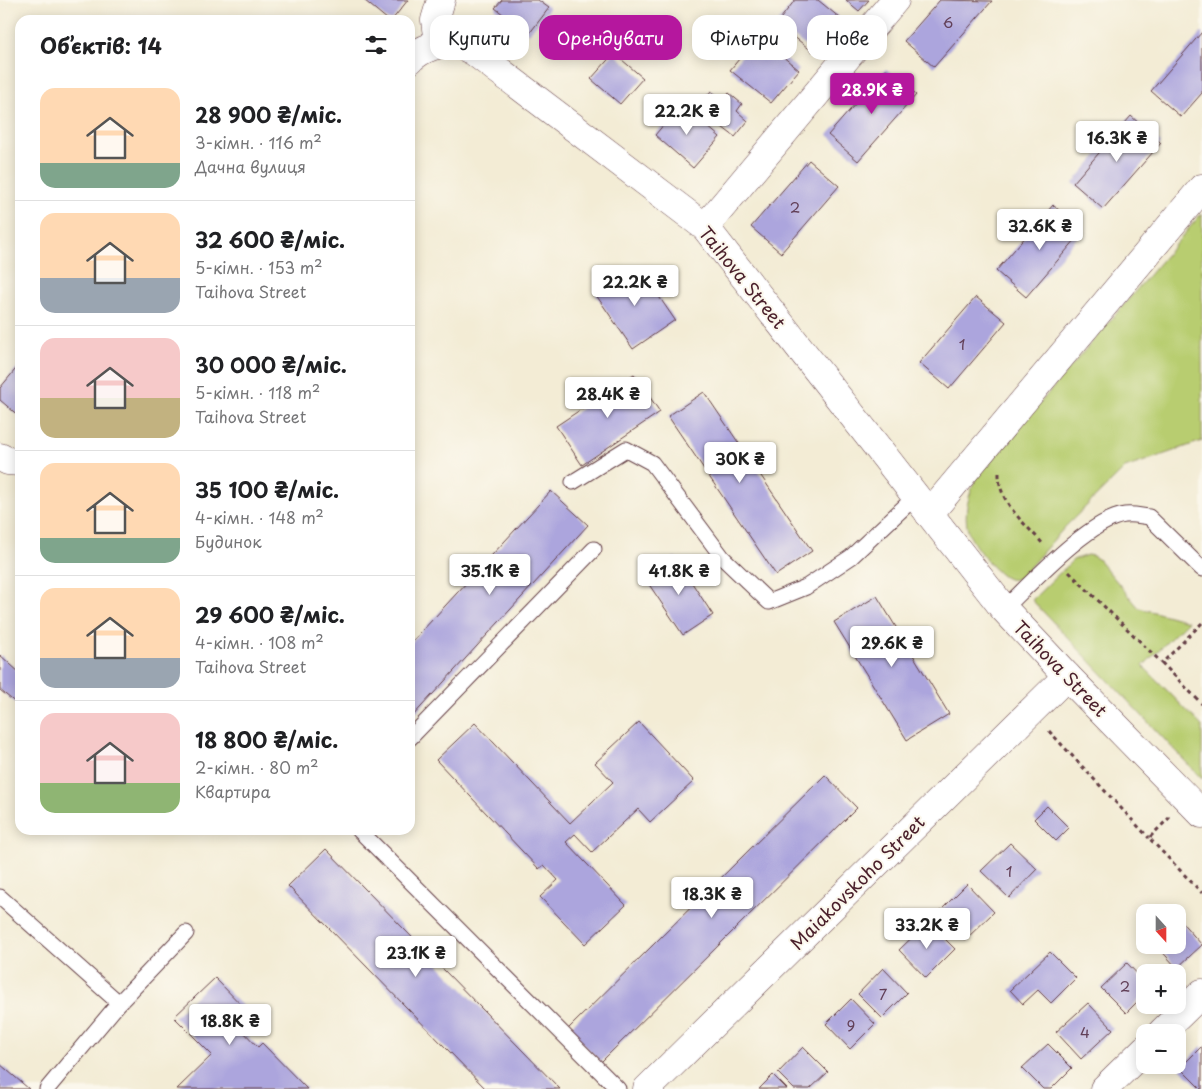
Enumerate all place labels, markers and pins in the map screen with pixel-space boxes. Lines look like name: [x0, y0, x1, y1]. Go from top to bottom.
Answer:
pin: 28.9K ₴: [826, 72, 918, 115]
pin: 22.2K ₴: [641, 94, 733, 136]
pin: 16.3K ₴: [1071, 120, 1163, 163]
pin: 32.6K ₴: [994, 208, 1086, 251]
pin: 22.2K ₴: [589, 264, 681, 307]
pin: 28.4K ₴: [562, 376, 654, 419]
pin: 30K ₴: [705, 442, 775, 484]
pin: 35.1K ₴: [444, 554, 536, 596]
pin: 41.8K ₴: [633, 554, 725, 596]
pin: 29.6K ₴: [846, 626, 938, 668]
pin: 18.3K ₴: [666, 876, 758, 919]
pin: 33.2K ₴: [881, 908, 973, 950]
pin: 23.1K ₴: [370, 936, 462, 978]
pin: 18.8K ₴: [184, 1004, 276, 1046]

